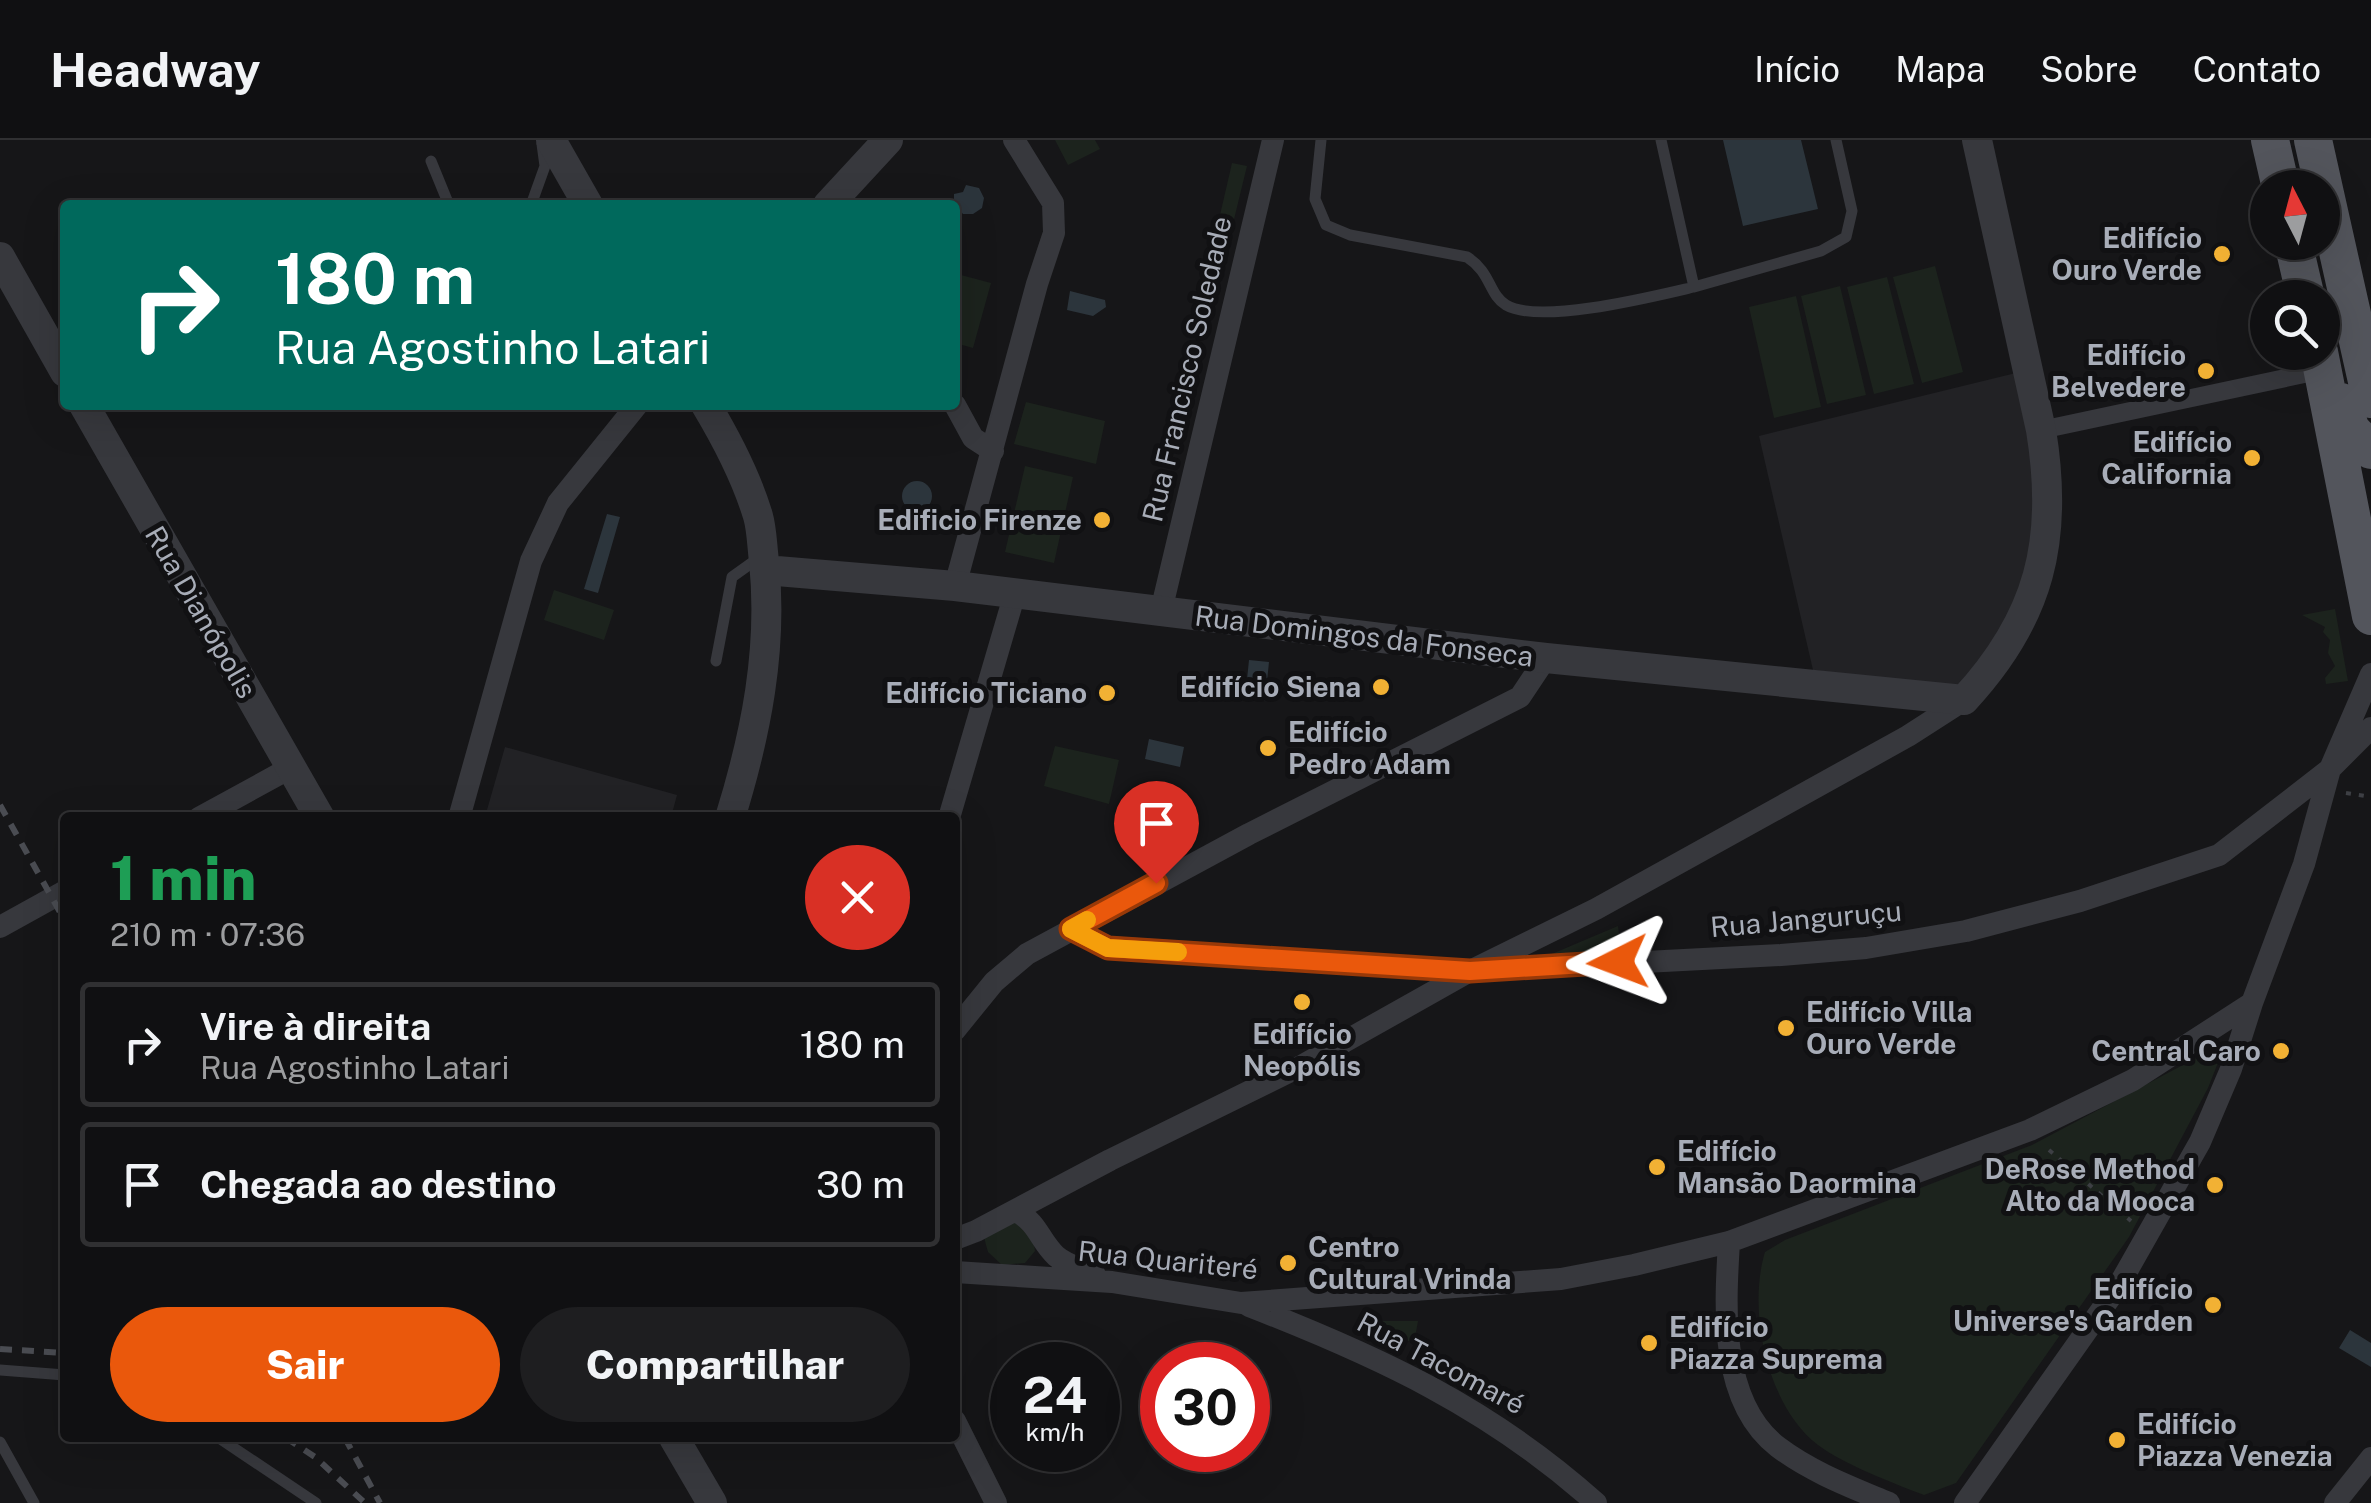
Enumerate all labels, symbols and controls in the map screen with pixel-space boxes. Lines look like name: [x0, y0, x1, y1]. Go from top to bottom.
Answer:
text: Headway: [50, 41, 261, 98]
text: Início: [1754, 49, 1840, 90]
text: Mapa: [1895, 49, 1985, 90]
text: Sobre: [2040, 49, 2138, 90]
text: Contato: [2193, 49, 2321, 90]
north arrow: [2250, 170, 2340, 260]
map controls: [2250, 170, 2340, 370]
street label: Rua Francisco Soledade: [1135, 213, 1238, 525]
place label: Edifício Ouro Verde: [2052, 221, 2202, 286]
text: 180 m: [275, 237, 475, 320]
icon: right: [110, 240, 240, 370]
marker: Edifício Ouro Verde: [2211, 243, 2233, 265]
button: search: [2250, 280, 2340, 370]
text: Rua Agostinho Latari: [275, 321, 710, 374]
place label: Edifício Belvedere: [2051, 338, 2186, 403]
marker: Edifício Belvedere: [2195, 360, 2217, 382]
place label: Edifício California: [2101, 425, 2232, 490]
marker: Edifício California: [2241, 447, 2263, 469]
place label: Edificio Firenze: [877, 503, 1082, 536]
marker: Edificio Firenze: [1091, 509, 1113, 531]
street label: Rua Dianópolis: [139, 520, 264, 704]
street label: Rua Domingos da Fonseca: [1193, 598, 1535, 673]
place label: Edifício Siena: [1180, 670, 1361, 703]
place label: Edifício Ticiano: [885, 676, 1087, 709]
marker: Edifício Siena: [1370, 676, 1392, 698]
marker: Edifício Ticiano: [1096, 682, 1118, 704]
place label: Edifício Pedro Adam: [1288, 715, 1451, 780]
marker: Edifício Pedro Adam: [1257, 737, 1279, 759]
pin: [1114, 781, 1199, 884]
icon: arrive: [1129, 796, 1184, 851]
text: 1 min: [110, 843, 257, 914]
button: close: [805, 845, 910, 950]
street label: Rua Janguruçu: [1709, 894, 1903, 943]
position arrow: [1566, 910, 1670, 1014]
text: 210 m · 07:36: [110, 916, 305, 953]
marker: Edifício Neopólis: [1291, 991, 1313, 1013]
place label: Edifício Villa Ouro Verde: [1806, 995, 1972, 1060]
text: Vire à direita: [200, 1004, 431, 1049]
icon: right: [115, 1017, 170, 1072]
place label: Edifício Neopólis: [1243, 1017, 1361, 1082]
marker: Edifício Villa Ouro Verde: [1775, 1017, 1797, 1039]
text: 180 m: [800, 1022, 905, 1067]
place label: Central Caro: [2091, 1034, 2261, 1067]
marker: Central Caro: [2270, 1040, 2292, 1062]
text: Rua Agostinho Latari: [200, 1049, 509, 1086]
place label: Edifício Mansão Daormina: [1677, 1134, 1917, 1199]
place label: DeRose Method Alto da Mooca: [1985, 1152, 2195, 1217]
marker: Edifício Mansão Daormina: [1646, 1156, 1668, 1178]
icon: arrive: [115, 1157, 170, 1212]
text: Chegada ao destino: [200, 1162, 557, 1207]
text: 30 m: [816, 1162, 905, 1207]
marker: DeRose Method Alto da Mooca: [2204, 1174, 2226, 1196]
place label: Centro Cultural Vrinda: [1308, 1230, 1511, 1295]
street label: Rua Quariteré: [1076, 1234, 1260, 1285]
marker: Centro Cultural Vrinda: [1277, 1252, 1299, 1274]
place label: Edifício Universe's Garden: [1953, 1272, 2193, 1337]
marker: Edifício Universe's Garden: [2202, 1294, 2224, 1316]
street label: Rua Tacomaré: [1352, 1305, 1531, 1421]
button: Sair: [110, 1307, 500, 1422]
button: Compartilhar: [520, 1307, 910, 1422]
place label: Edifício Piazza Suprema: [1669, 1310, 1883, 1375]
marker: Edifício Piazza Suprema: [1638, 1332, 1660, 1354]
speed limit sign: 30: [1140, 1342, 1270, 1472]
text: 24: [1023, 1365, 1087, 1424]
place label: Edifício Piazza Venezia: [2137, 1407, 2333, 1472]
text: km/h: [1026, 1417, 1084, 1447]
marker: Edifício Piazza Venezia: [2106, 1429, 2128, 1451]

